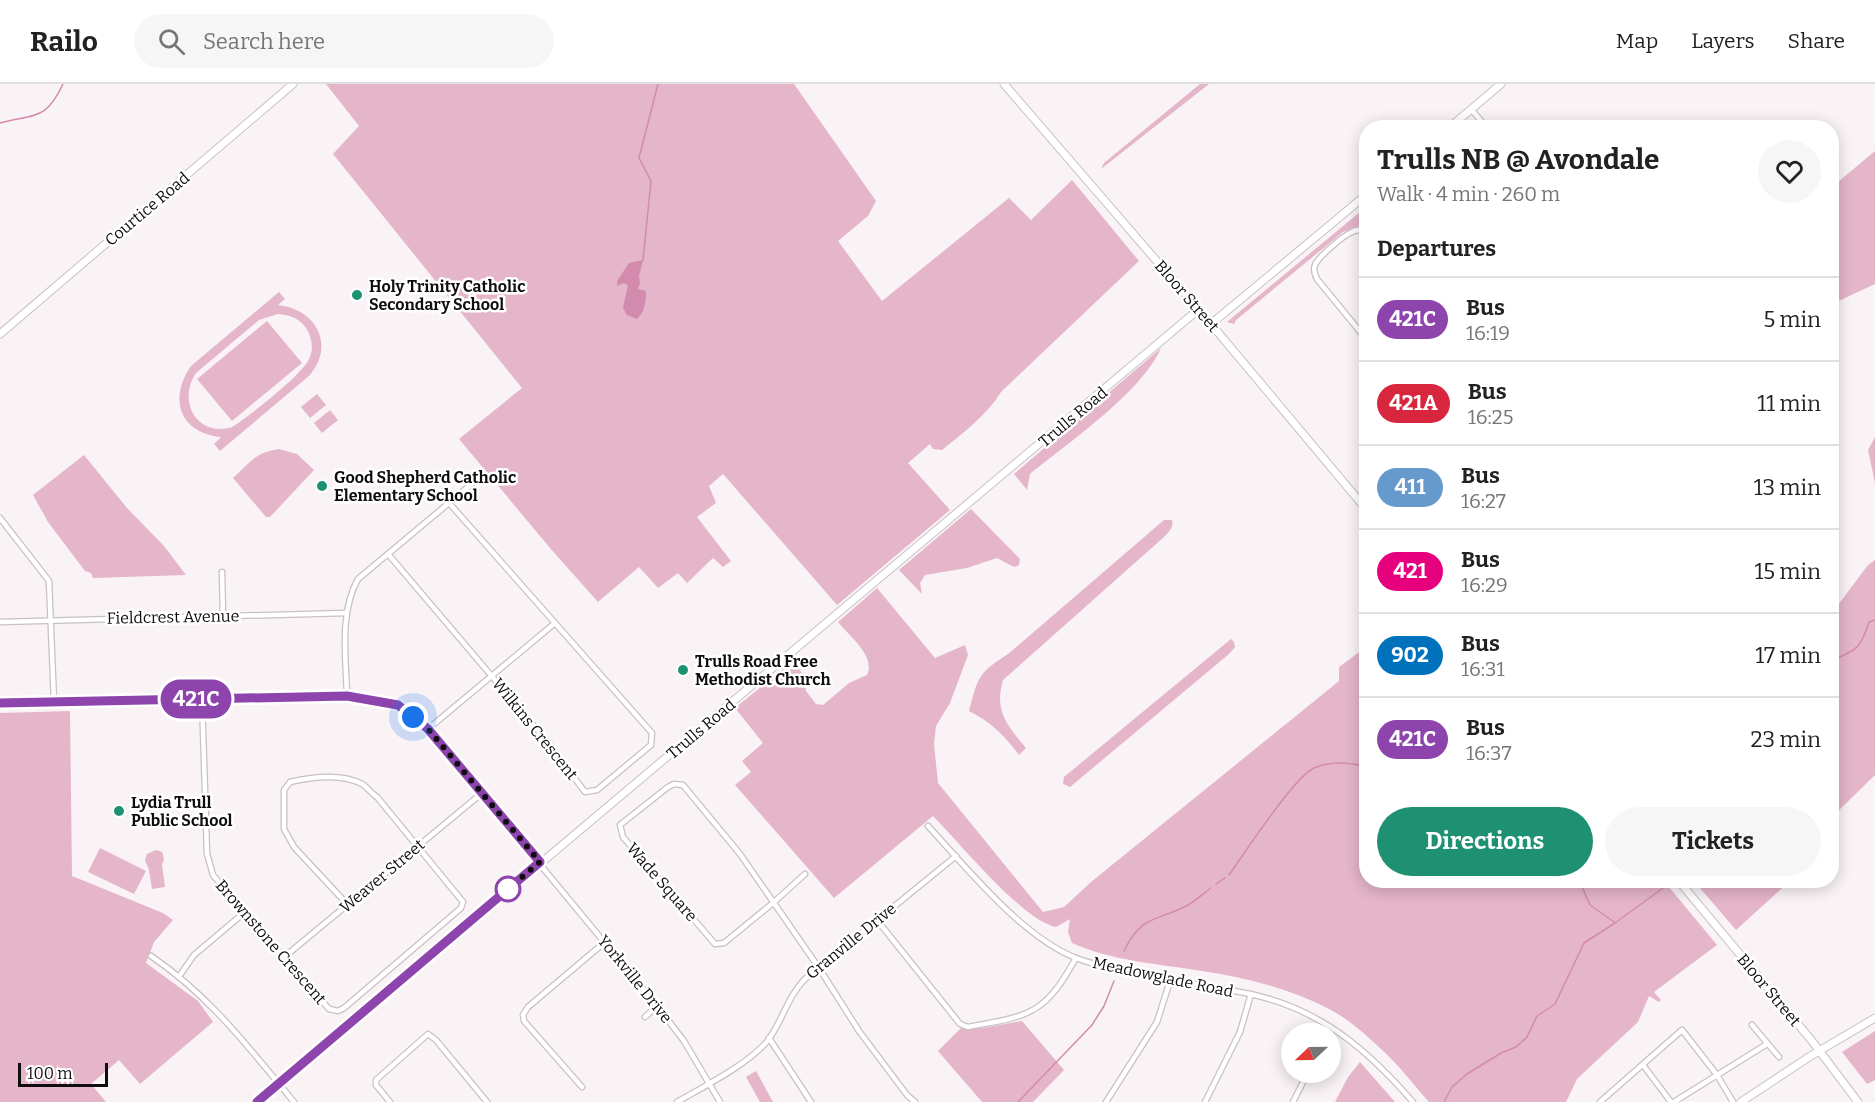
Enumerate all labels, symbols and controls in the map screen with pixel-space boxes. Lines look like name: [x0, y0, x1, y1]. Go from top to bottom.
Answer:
search box: [134, 14, 554, 68]
text: Railo: [30, 25, 98, 58]
icon: search: [155, 25, 188, 58]
text: Search here: [203, 28, 325, 55]
text: Map: [1616, 28, 1658, 54]
text: Layers: [1691, 28, 1755, 54]
text: Share: [1788, 28, 1845, 54]
button: heart: [1758, 140, 1821, 203]
text: Trulls NB @ Avondale: [1377, 143, 1659, 176]
street label: Courtice Road: [101, 168, 193, 250]
text: Walk · 4 min · 260 m: [1377, 182, 1560, 206]
text: Departures: [1377, 235, 1496, 262]
street label: Bloor Street: [1151, 256, 1223, 336]
place label: Holy Trinity Catholic Secondary School: [369, 277, 525, 314]
marker: Holy Trinity Catholic Secondary School: [350, 288, 364, 302]
text: Bus: [1466, 294, 1505, 321]
text: 421C: [1389, 306, 1436, 332]
text: 5 min: [1763, 306, 1821, 333]
text: 16:19: [1466, 321, 1510, 345]
text: Bus: [1468, 378, 1506, 405]
street label: Trulls Road: [1035, 383, 1112, 451]
text: 421A: [1389, 390, 1438, 416]
text: 11 min: [1757, 390, 1821, 417]
text: 16:25: [1468, 405, 1513, 429]
text: Bus: [1461, 462, 1500, 489]
place label: Good Shepherd Catholic Elementary School: [334, 468, 516, 505]
text: 411: [1395, 474, 1425, 500]
text: 13 min: [1754, 474, 1821, 501]
marker: Good Shepherd Catholic Elementary School: [315, 479, 329, 493]
text: 16:27: [1461, 489, 1506, 513]
text: Bus: [1461, 546, 1500, 573]
text: 421: [1393, 558, 1427, 584]
text: 15 min: [1754, 558, 1821, 585]
text: 16:29: [1461, 573, 1508, 597]
street label: Fieldcrest Avenue: [107, 606, 239, 628]
text: Bus: [1461, 630, 1500, 657]
text: 902: [1391, 642, 1429, 668]
text: 17 min: [1755, 642, 1821, 669]
place label: Trulls Road Free Methodist Church: [695, 652, 831, 689]
text: 16:31: [1461, 657, 1505, 681]
marker: Trulls Road Free Methodist Church: [676, 663, 690, 677]
street label: Wilkins Crescent: [488, 674, 582, 784]
line badge: 421C: [154, 680, 238, 718]
text: 421C: [173, 686, 219, 712]
street label: Trulls Road: [663, 695, 740, 763]
your location: [398, 702, 428, 732]
text: Bus: [1466, 714, 1505, 741]
text: 421C: [1389, 726, 1436, 752]
text: 23 min: [1751, 726, 1821, 753]
text: 16:37: [1466, 741, 1512, 765]
place label: Lydia Trull Public School: [131, 793, 233, 830]
marker: Lydia Trull Public School: [112, 804, 126, 818]
button: Directions: [1377, 807, 1593, 876]
button: Tickets: [1605, 807, 1821, 876]
street label: Weaver Street: [336, 835, 428, 917]
street label: Wade Square: [623, 839, 701, 925]
street label: Brownstone Crescent: [212, 876, 330, 1008]
unlabelled marker: [495, 876, 521, 902]
street label: Granville Drive: [802, 899, 900, 983]
street label: Yorkville Drive: [594, 931, 676, 1027]
street label: Bloor Street: [1733, 950, 1805, 1030]
street label: Meadowglade Road: [1091, 953, 1236, 1001]
north arrow: [1281, 1023, 1341, 1083]
map controls: [1281, 1023, 1341, 1083]
scale bar: [18, 1060, 108, 1088]
text: 100 m: [27, 1064, 72, 1083]

